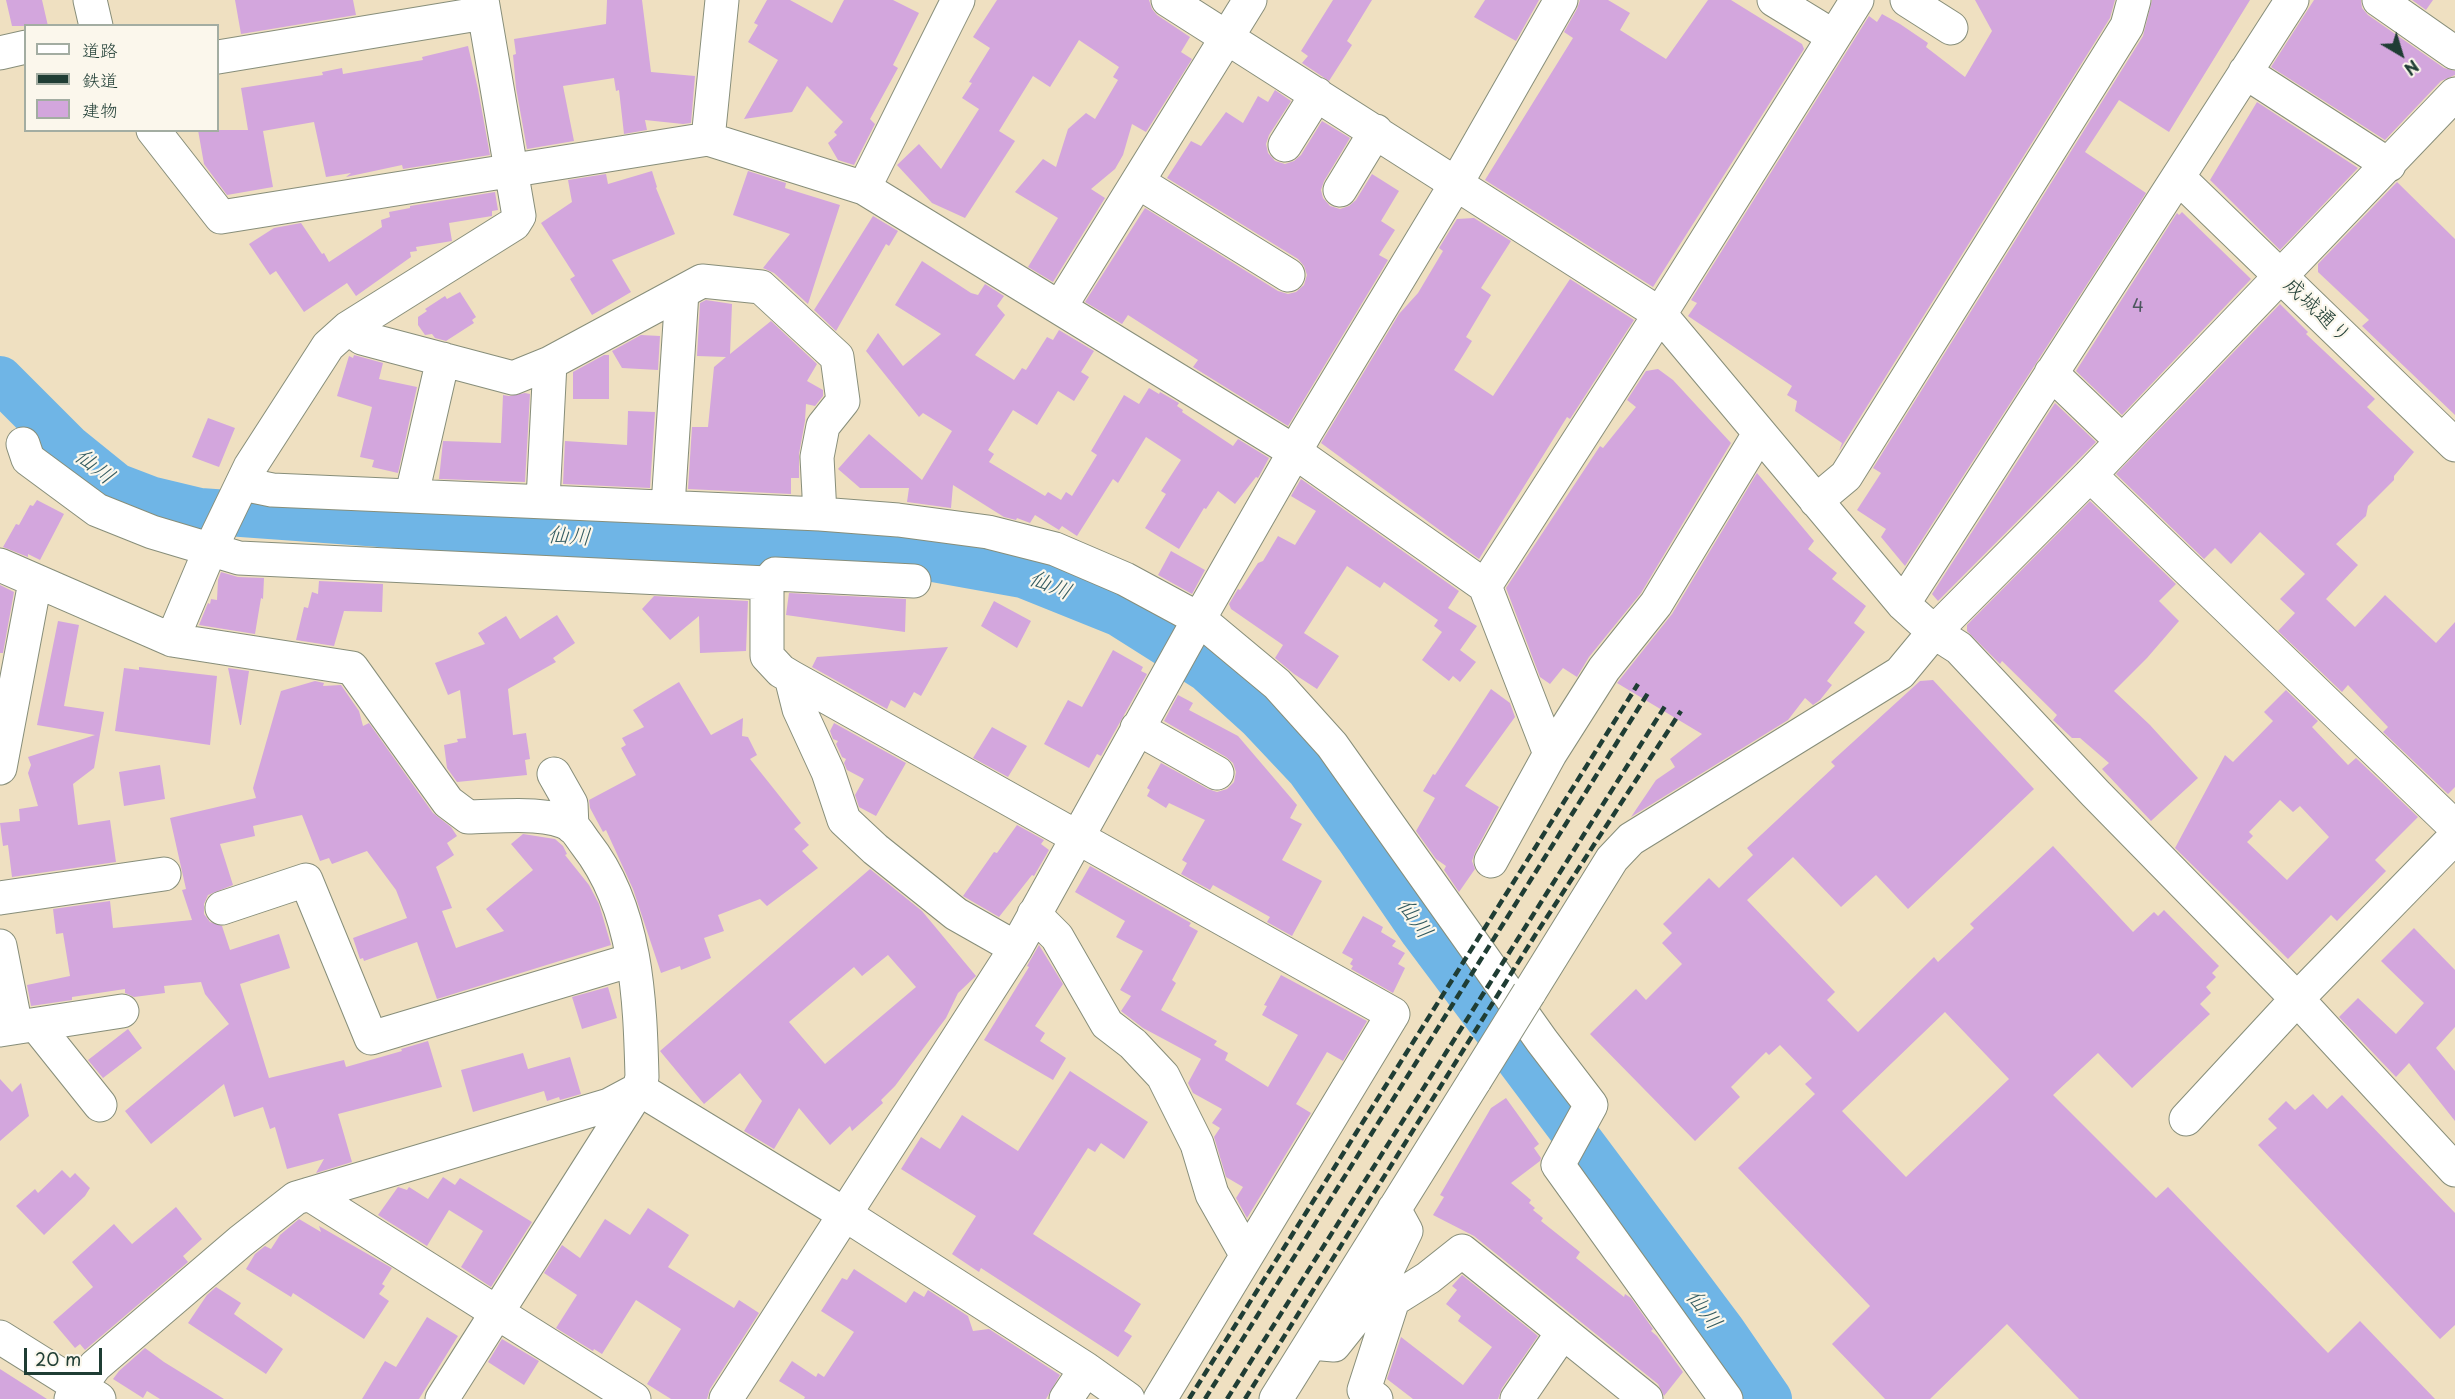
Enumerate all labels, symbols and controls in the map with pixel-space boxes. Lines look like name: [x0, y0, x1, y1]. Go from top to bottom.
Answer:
legend: [24, 24, 219, 132]
north arrow: [2371, 24, 2431, 84]
text: 道路: [82, 36, 118, 63]
text: N: [2400, 55, 2424, 82]
text: 鉄道: [82, 66, 118, 93]
text: 建物: [82, 96, 118, 123]
street label: 成城通り: [2278, 273, 2356, 349]
house number: 4: [2132, 296, 2144, 318]
water label: 仙川: [69, 443, 119, 491]
water label: 仙川: [546, 522, 592, 552]
water label: 仙川: [1025, 566, 1075, 606]
water label: 仙川: [1390, 893, 1438, 945]
water label: 仙川: [1679, 1284, 1727, 1336]
scale bar: [27, 1336, 105, 1374]
text: 20 m: [35, 1345, 81, 1372]

